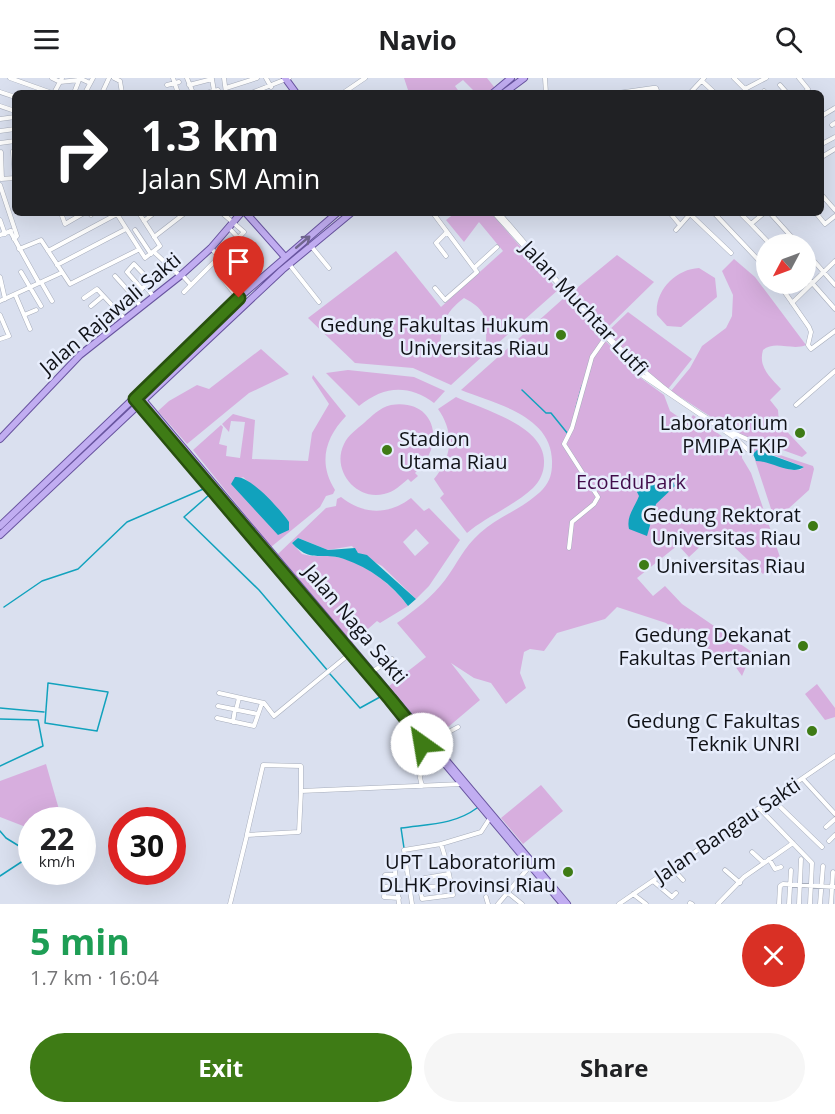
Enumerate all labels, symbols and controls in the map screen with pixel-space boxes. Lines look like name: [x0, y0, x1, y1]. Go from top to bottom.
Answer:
text: Navio: [378, 21, 457, 58]
icon: menu: [30, 23, 63, 56]
icon: search: [772, 23, 805, 56]
text: 1.3 km: [141, 106, 279, 163]
icon: right: [42, 114, 120, 192]
text: Jalan SM Amin: [141, 160, 320, 197]
street label: Jalan Muchtar Lutfi: [514, 233, 655, 381]
north arrow: [756, 234, 816, 294]
map controls: [756, 234, 816, 294]
one-way arrow: [295, 235, 310, 249]
pin: [213, 236, 264, 298]
icon: arrive: [222, 245, 255, 278]
street label: Jalan Rajawali Sakti: [32, 246, 186, 381]
place label: Gedung Fakultas Hukum Universitas Riau: [320, 311, 549, 361]
marker: Gedung Fakultas Hukum Universitas Riau: [554, 328, 568, 342]
place label: Laboratorium PMIPA FKIP: [660, 409, 788, 459]
place label: Stadion Utama Riau: [399, 425, 507, 475]
marker: Laboratorium PMIPA FKIP: [793, 426, 807, 440]
marker: Stadion Utama Riau: [380, 443, 394, 457]
park label: EcoEduPark: [576, 468, 687, 495]
place label: Gedung Rektorat Universitas Riau: [643, 501, 801, 551]
marker: Gedung Rektorat Universitas Riau: [806, 519, 820, 533]
place label: Universitas Riau: [656, 552, 806, 579]
street label: Jalan Naga Sakti: [297, 557, 414, 689]
marker: Universitas Riau: [637, 558, 651, 572]
place label: Gedung Dekanat Fakultas Pertanian: [618, 621, 791, 671]
marker: Gedung Dekanat Fakultas Pertanian: [796, 639, 810, 653]
place label: Gedung C Fakultas Teknik UNRI: [627, 707, 800, 757]
position arrow: [390, 712, 454, 776]
marker: Gedung C Fakultas Teknik UNRI: [805, 724, 819, 738]
street label: Jalan Bangau Sakti: [647, 771, 805, 890]
speed limit sign: 30: [108, 807, 186, 885]
text: 22: [40, 818, 74, 859]
place label: UPT Laboratorium DLHK Provinsi Riau: [379, 848, 556, 898]
text: km/h: [39, 851, 75, 871]
marker: UPT Laboratorium DLHK Provinsi Riau: [561, 865, 575, 879]
text: 5 min: [30, 917, 130, 966]
button: close: [742, 924, 805, 987]
text: 1.7 km · 16:04: [30, 964, 159, 991]
button: Exit: [30, 1033, 412, 1102]
button: Share: [424, 1033, 805, 1102]

